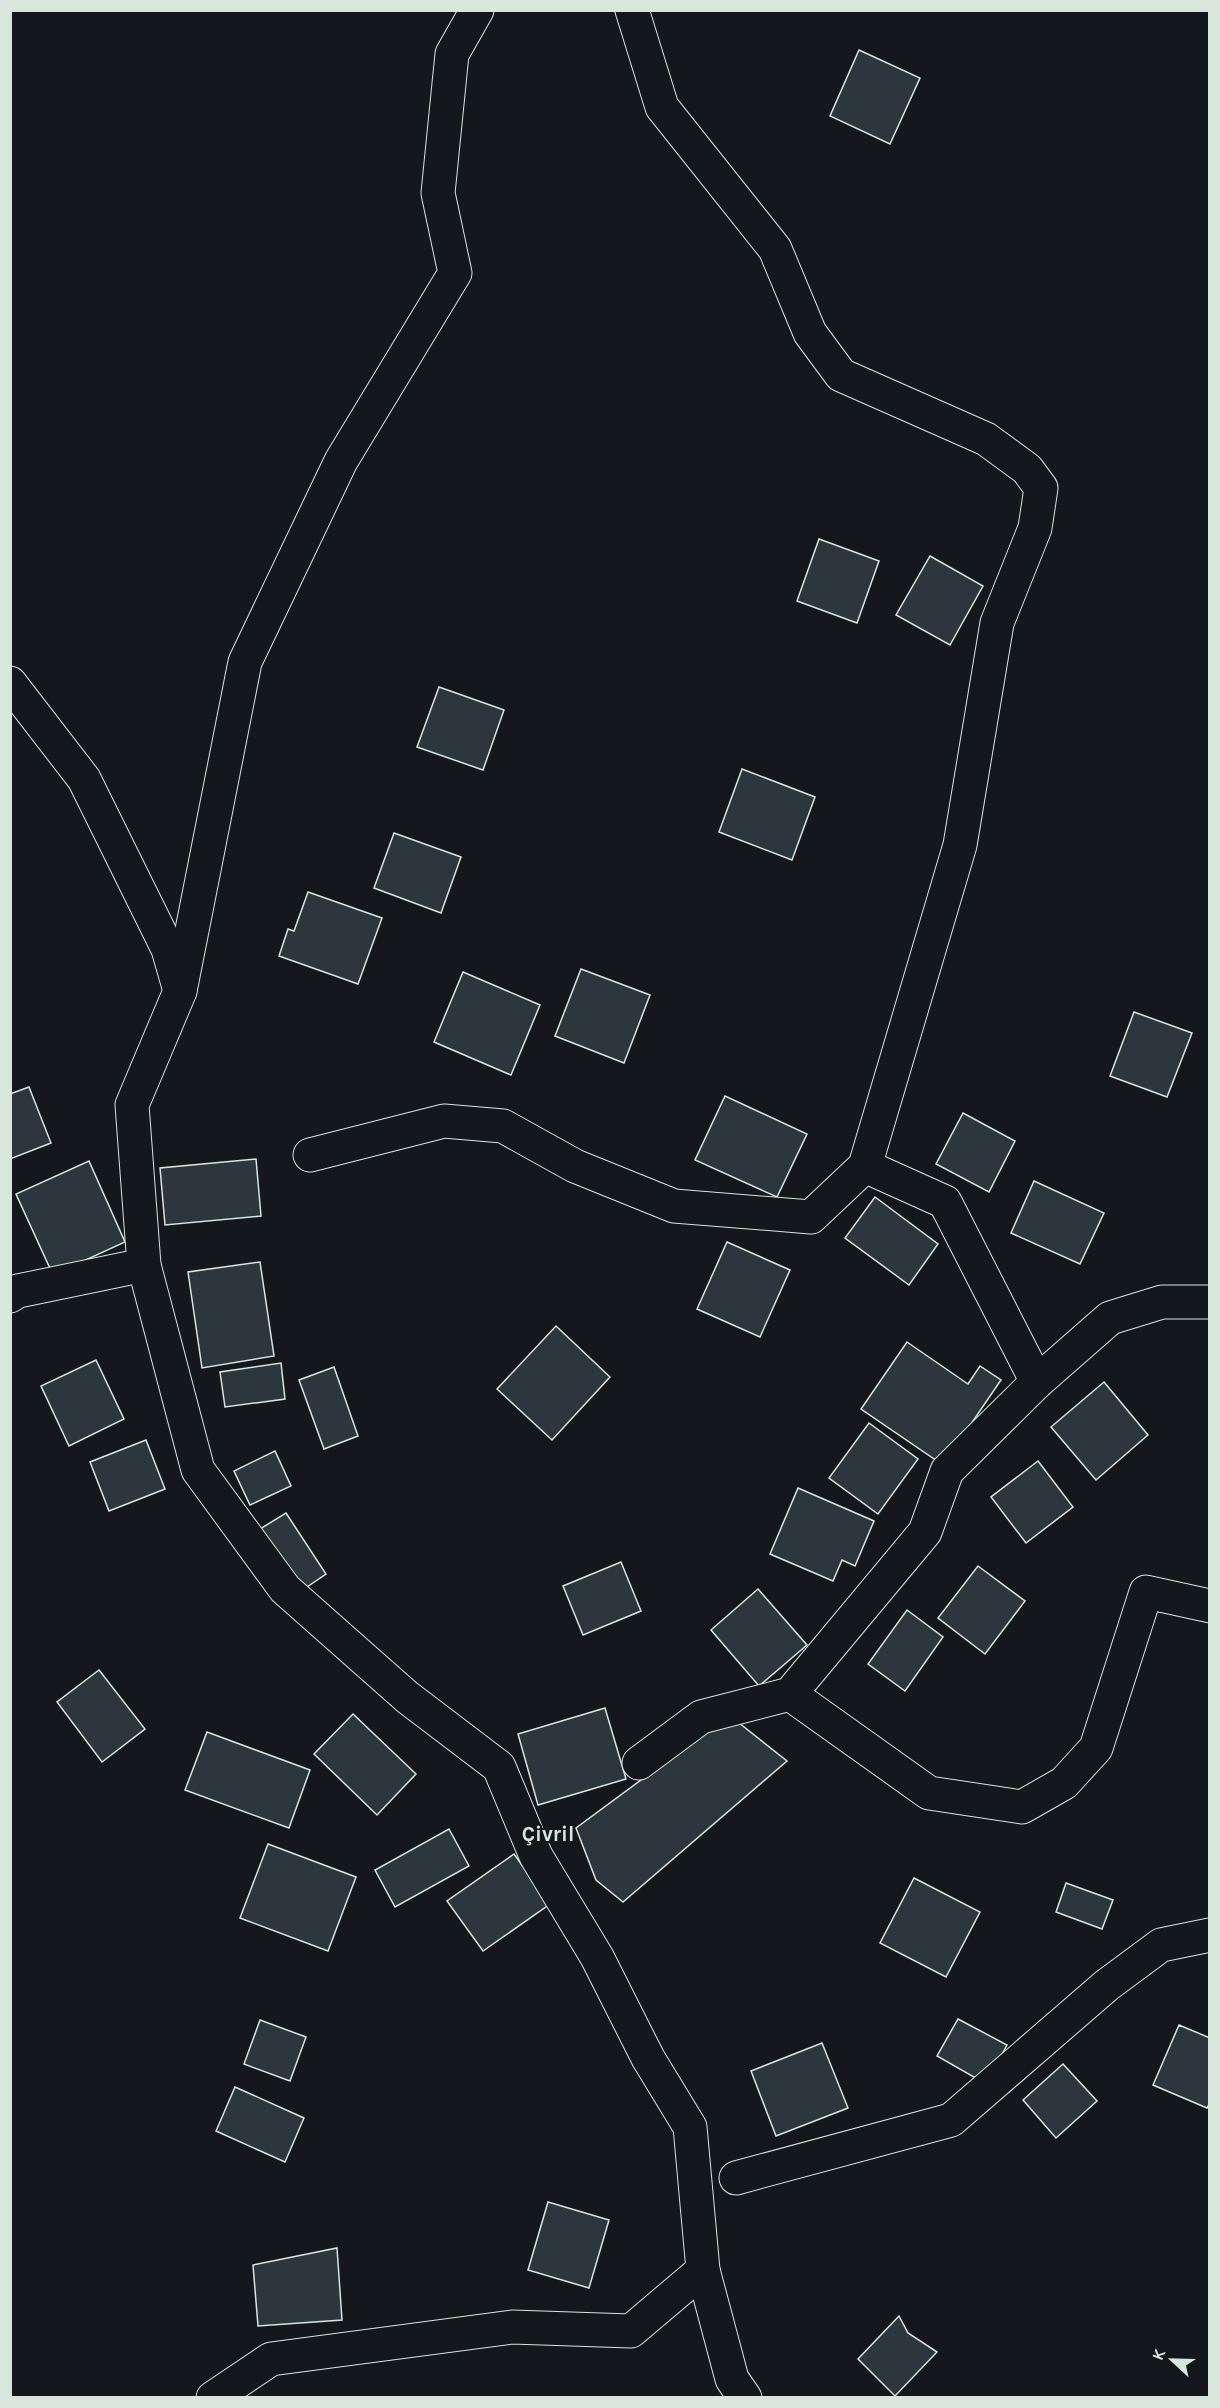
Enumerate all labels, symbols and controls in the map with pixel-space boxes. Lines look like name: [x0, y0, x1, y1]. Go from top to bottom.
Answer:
district label: Çivril: [522, 1822, 574, 1846]
north arrow: [1142, 2330, 1202, 2390]
text: K: [1148, 2346, 1170, 2363]

